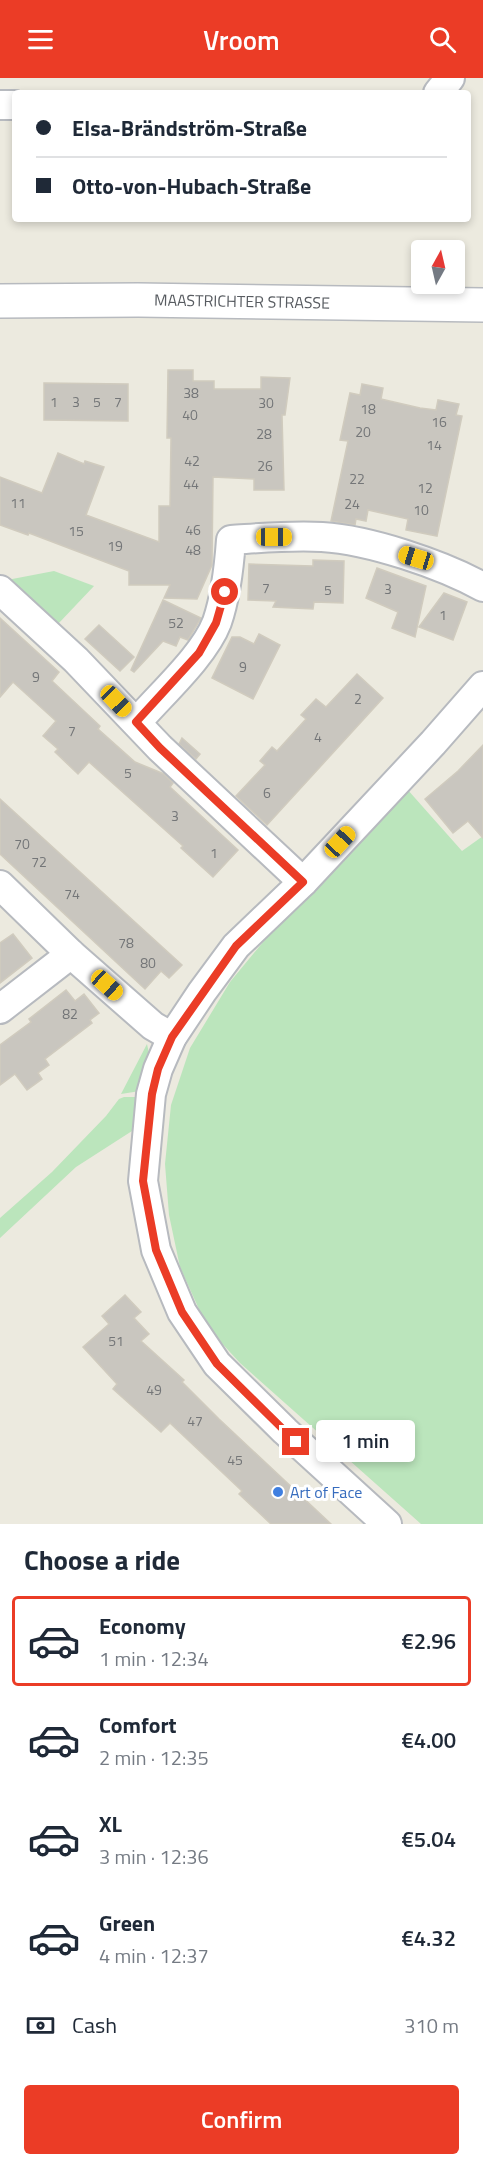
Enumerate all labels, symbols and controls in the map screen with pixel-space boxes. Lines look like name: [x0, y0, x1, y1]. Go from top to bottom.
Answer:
text: Vroom: [203, 19, 280, 60]
icon: menu: [24, 23, 57, 56]
icon: search: [426, 23, 459, 56]
text: Elsa-Brändström-Straße: [72, 111, 307, 145]
text: Otto-von-Hubach-Straße: [72, 169, 311, 203]
north arrow: [411, 240, 465, 294]
map controls: [411, 240, 465, 294]
street label: MAASTRICHTER STRASSE: [154, 287, 330, 315]
house number: 38: [183, 382, 199, 403]
house number: 1: [50, 391, 58, 412]
house number: 3: [72, 391, 80, 412]
house number: 5: [93, 391, 101, 412]
house number: 7: [114, 391, 122, 412]
house number: 30: [258, 392, 274, 413]
house number: 18: [360, 398, 376, 419]
house number: 40: [182, 404, 198, 425]
house number: 16: [431, 411, 447, 432]
house number: 20: [355, 421, 371, 442]
house number: 28: [256, 423, 272, 444]
house number: 14: [426, 434, 442, 455]
house number: 42: [184, 450, 200, 471]
house number: 26: [257, 455, 273, 476]
house number: 22: [349, 468, 365, 489]
house number: 44: [183, 473, 199, 494]
house number: 12: [417, 477, 433, 498]
house number: 11: [10, 492, 26, 513]
house number: 24: [344, 493, 360, 514]
house number: 10: [413, 499, 429, 520]
house number: 46: [185, 519, 201, 540]
house number: 15: [68, 520, 84, 541]
car: [256, 528, 292, 546]
house number: 19: [107, 535, 123, 556]
house number: 48: [185, 539, 201, 560]
car: [396, 544, 436, 572]
house number: 7: [262, 577, 270, 598]
route start: [211, 578, 238, 605]
house number: 3: [384, 578, 392, 599]
house number: 5: [324, 579, 332, 600]
house number: 1: [439, 604, 447, 625]
house number: 52: [168, 612, 184, 633]
house number: 9: [239, 656, 247, 677]
house number: 9: [32, 666, 40, 687]
car: [97, 682, 135, 720]
house number: 2: [354, 688, 362, 709]
house number: 7: [68, 720, 76, 741]
house number: 4: [314, 726, 322, 747]
house number: 5: [124, 762, 132, 783]
house number: 6: [263, 782, 271, 803]
house number: 3: [171, 805, 179, 826]
car: [321, 823, 359, 861]
house number: 70: [14, 833, 30, 854]
house number: 1: [210, 842, 218, 863]
house number: 72: [31, 851, 47, 872]
house number: 74: [64, 883, 80, 904]
house number: 78: [118, 932, 134, 953]
house number: 80: [140, 952, 156, 973]
car: [88, 966, 126, 1004]
house number: 82: [62, 1003, 78, 1024]
house number: 51: [108, 1330, 124, 1351]
house number: 49: [146, 1379, 162, 1400]
house number: 47: [187, 1410, 203, 1431]
callout: 1 min: [317, 1421, 416, 1463]
text: 1 min: [341, 1425, 390, 1456]
route end: [282, 1428, 309, 1455]
house number: 45: [227, 1449, 243, 1470]
place label: Art of Face: [290, 1480, 362, 1504]
marker: Art of Face: [271, 1485, 285, 1499]
text: Choose a ride: [24, 1539, 180, 1580]
text: Economy: [99, 1609, 186, 1643]
icon: car: [27, 1614, 81, 1668]
text: €2.96: [401, 1624, 456, 1658]
text: 1 min · 12:34: [99, 1643, 209, 1674]
text: Comfort: [99, 1708, 177, 1742]
icon: car: [27, 1713, 81, 1767]
text: €4.00: [401, 1723, 456, 1757]
text: 2 min · 12:35: [99, 1742, 209, 1773]
text: XL: [99, 1807, 122, 1841]
icon: car: [27, 1812, 81, 1866]
text: €5.04: [401, 1822, 456, 1856]
text: 3 min · 12:36: [99, 1841, 209, 1872]
text: Green: [99, 1906, 155, 1940]
icon: car: [27, 1911, 81, 1965]
text: €4.32: [401, 1921, 456, 1955]
text: 4 min · 12:37: [99, 1940, 209, 1971]
text: Cash: [72, 2008, 117, 2042]
icon: cash: [24, 2009, 57, 2042]
text: 310 m: [404, 2010, 459, 2041]
button: Confirm: [24, 2085, 459, 2154]

